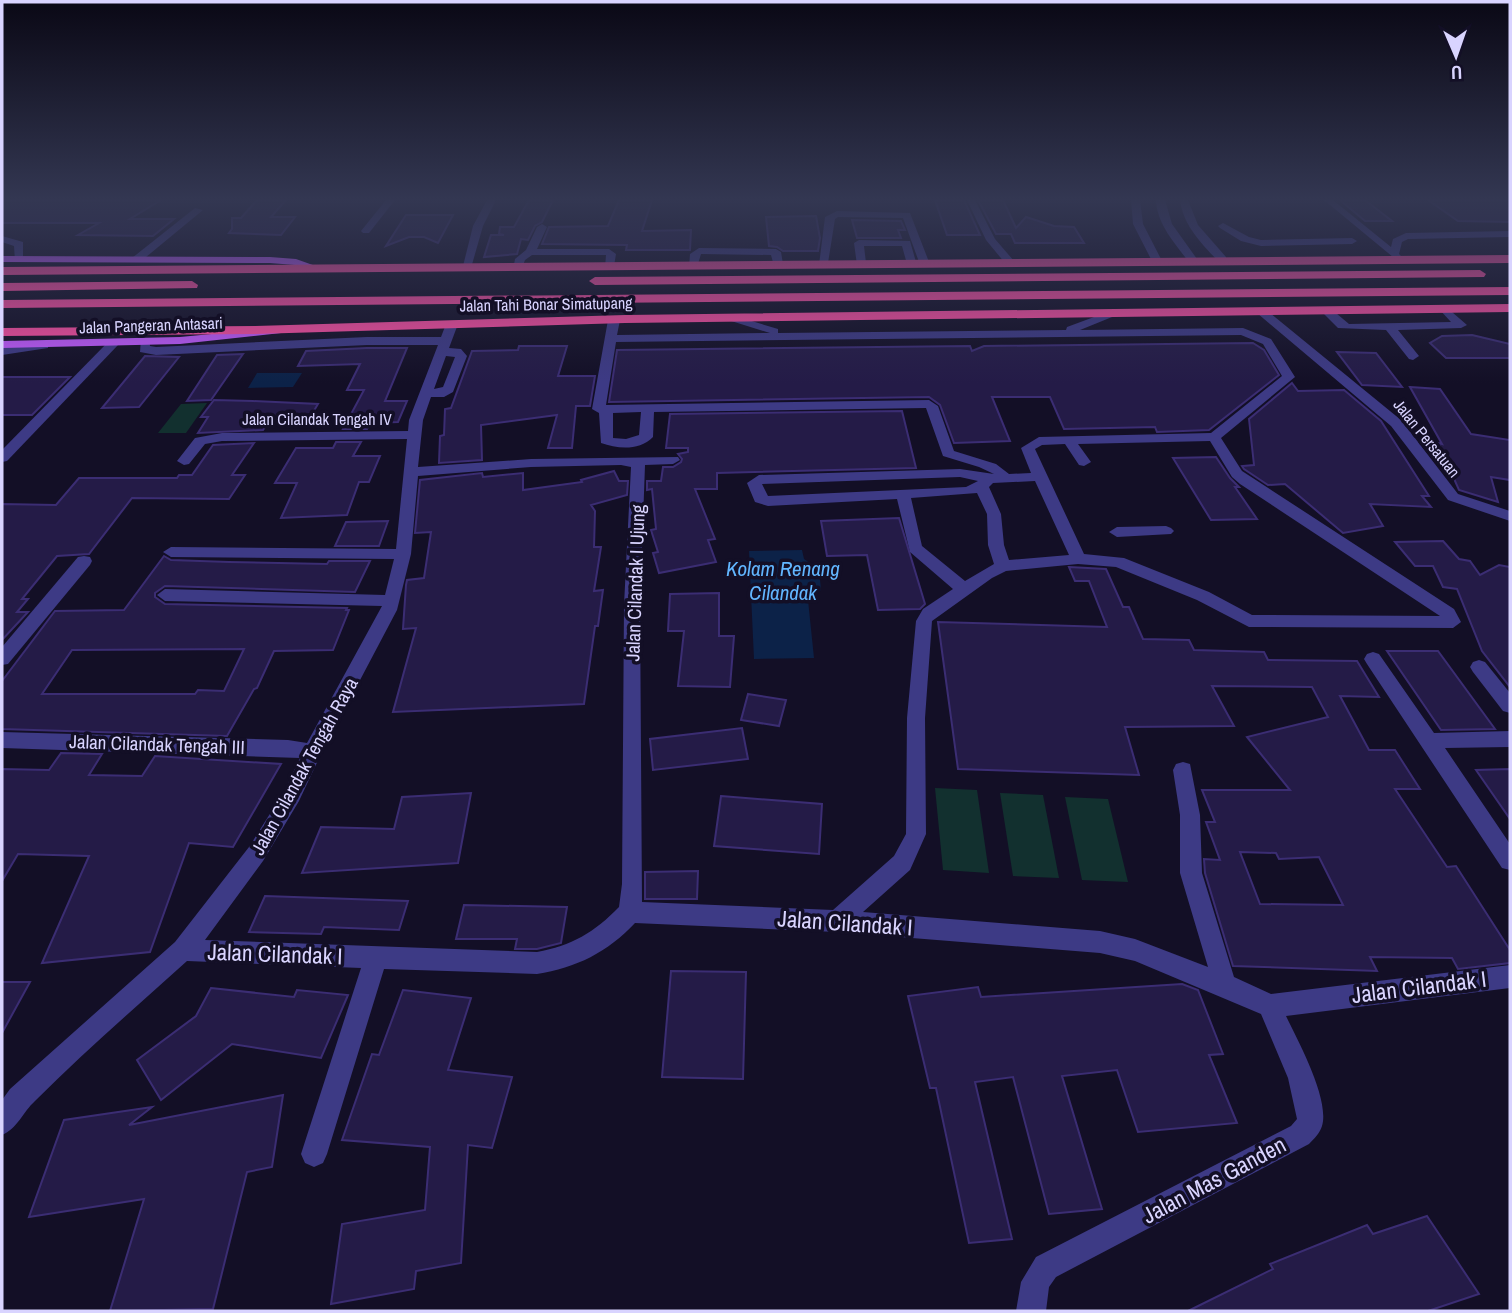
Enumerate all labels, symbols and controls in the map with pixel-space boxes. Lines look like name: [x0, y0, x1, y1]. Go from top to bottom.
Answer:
north arrow: [1421, 21, 1491, 91]
text: U: [1451, 60, 1463, 86]
street label: Jalan Tahi Bonar Simatupang: [459, 291, 633, 317]
street label: Jalan Pangeran Antasari: [79, 311, 223, 339]
street label: Jalan Persatuan: [1389, 394, 1465, 482]
street label: Jalan Cilandak Tengah IV: [242, 408, 392, 430]
street label: Jalan Cilandak I Ujung: [619, 504, 651, 662]
water label: Kolam Renang Cilandak: [726, 554, 840, 607]
street label: Jalan Cilandak Tengah Raya: [244, 672, 364, 859]
street label: Jalan Cilandak Tengah III: [69, 728, 245, 760]
street label: Jalan Cilandak I: [776, 902, 914, 943]
street label: Jalan Cilandak I: [207, 936, 343, 971]
street label: Jalan Cilandak I: [1350, 963, 1488, 1010]
street label: Jalan Mas Ganden: [1137, 1129, 1291, 1230]

